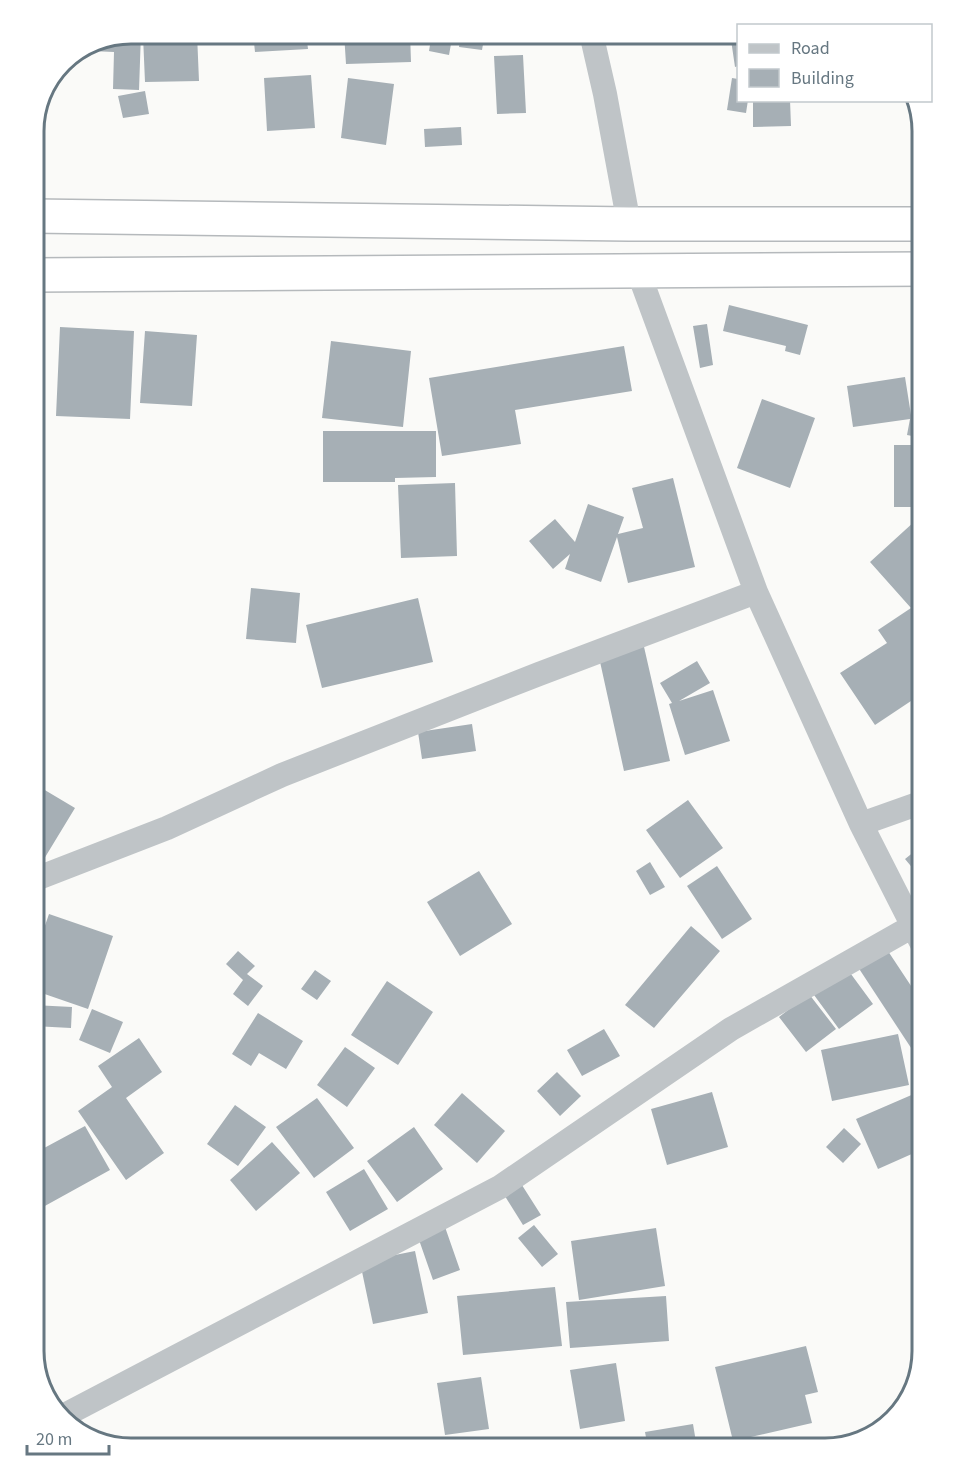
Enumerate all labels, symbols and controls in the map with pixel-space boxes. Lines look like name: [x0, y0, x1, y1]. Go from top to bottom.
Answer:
legend: [737, 24, 932, 102]
text: Road: [791, 36, 830, 61]
text: Building: [791, 66, 854, 91]
scale bar: [27, 1418, 110, 1456]
text: 20 m: [36, 1427, 72, 1452]

